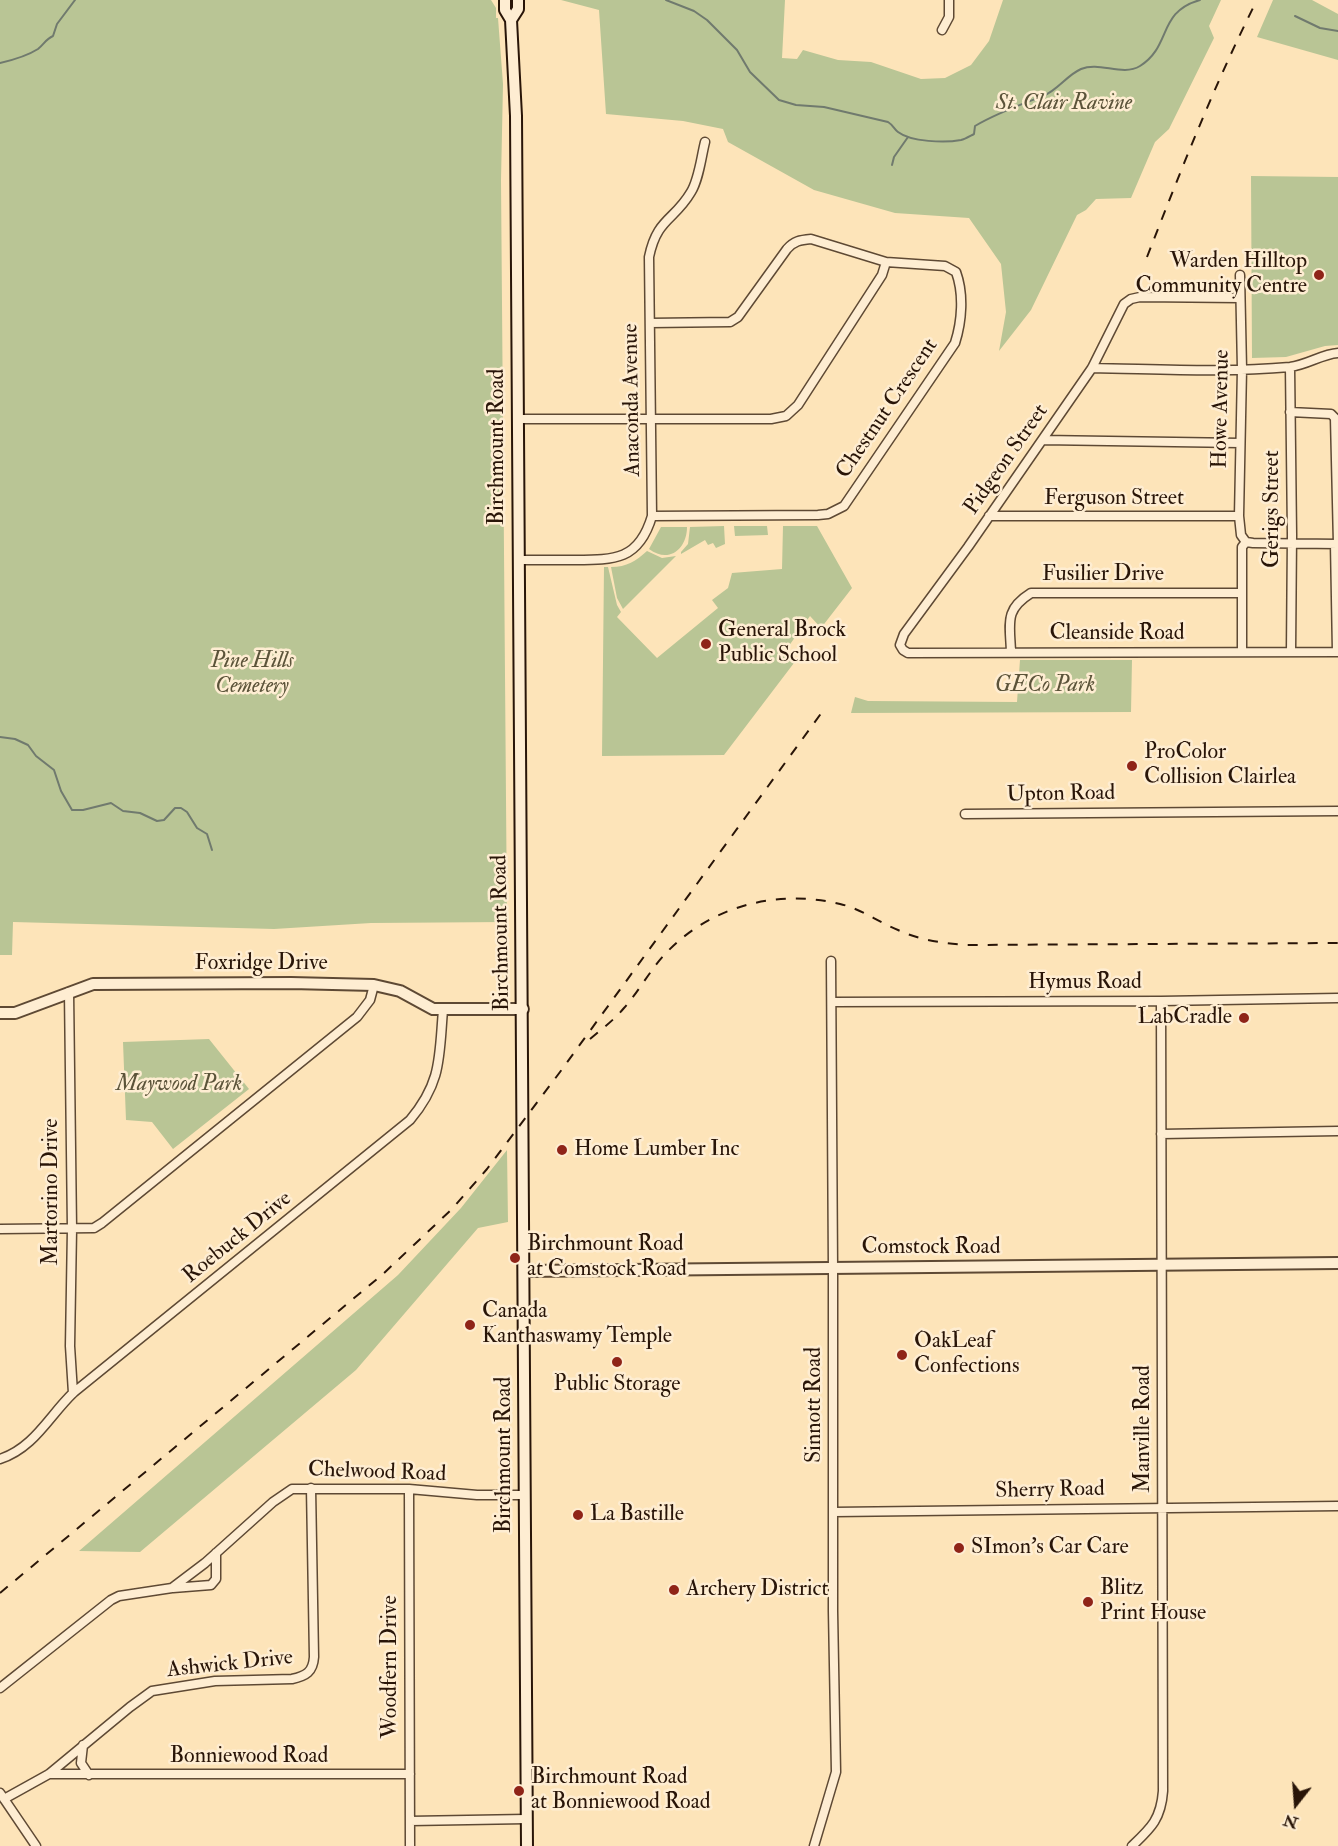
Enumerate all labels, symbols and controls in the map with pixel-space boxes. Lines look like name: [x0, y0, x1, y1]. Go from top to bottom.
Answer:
park label: St. Clair Ravine: [996, 91, 1132, 117]
place label: Warden Hilltop Community Centre: [1135, 249, 1307, 300]
marker: Warden Hilltop Community Centre: [1312, 268, 1326, 282]
street label: Anaconda Avenue: [618, 323, 648, 477]
street label: Chestnut Crescent: [831, 334, 945, 484]
street label: Howe Avenue: [1208, 349, 1236, 469]
street label: Birchmount Road: [485, 369, 511, 525]
street label: Pidgeon Street: [959, 400, 1055, 520]
street label: Gerigs Street: [1260, 450, 1286, 568]
street label: Ferguson Street: [1044, 486, 1184, 512]
street label: Fusilier Drive: [1042, 562, 1164, 588]
place label: General Brock Public School: [718, 618, 846, 670]
street label: Cleanside Road: [1049, 621, 1185, 647]
marker: General Brock Public School: [699, 637, 713, 651]
park label: Pine Hills Cemetery: [210, 649, 294, 700]
park label: GECo Park: [995, 673, 1095, 699]
place label: ProColor Collision Clairlea: [1144, 740, 1296, 792]
marker: ProColor Collision Clairlea: [1125, 759, 1139, 773]
street label: Upton Road: [1006, 781, 1116, 809]
street label: Birchmount Road: [487, 854, 517, 1012]
street label: Foxridge Drive: [194, 951, 328, 977]
street label: Hymus Road: [1028, 970, 1142, 996]
place label: LabCradle: [1138, 1005, 1232, 1031]
marker: LabCradle: [1237, 1011, 1251, 1025]
park label: Maywood Park: [116, 1072, 242, 1098]
street label: Martorino Drive: [39, 1119, 65, 1265]
place label: Home Lumber Inc: [574, 1137, 739, 1163]
marker: Home Lumber Inc: [555, 1143, 569, 1157]
street label: Roebuck Drive: [178, 1186, 298, 1290]
place label: Birchmount Road at Comstock Road: [527, 1232, 687, 1284]
street label: Comstock Road: [862, 1235, 1000, 1261]
marker: Birchmount Road at Comstock Road: [508, 1251, 522, 1265]
place label: Canada Kanthaswamy Temple: [482, 1299, 672, 1350]
marker: Canada Kanthaswamy Temple: [463, 1318, 477, 1332]
place label: OakLeaf Confections: [914, 1329, 1019, 1380]
street label: Sinnott Road: [802, 1347, 828, 1463]
marker: OakLeaf Confections: [895, 1348, 909, 1362]
marker: Public Storage: [610, 1355, 624, 1369]
street label: Manville Road: [1131, 1365, 1157, 1493]
place label: Public Storage: [554, 1372, 680, 1398]
street label: Birchmount Road: [492, 1377, 518, 1533]
street label: Chelwood Road: [307, 1457, 447, 1489]
street label: Sherry Road: [995, 1477, 1105, 1505]
place label: La Bastille: [590, 1502, 684, 1528]
marker: La Bastille: [571, 1508, 585, 1522]
place label: SImon's Car Care: [971, 1535, 1129, 1561]
marker: SImon's Car Care: [952, 1541, 966, 1555]
place label: Blitz Print House: [1100, 1576, 1206, 1628]
place label: Archery District: [686, 1577, 829, 1603]
marker: Archery District: [667, 1583, 681, 1597]
street label: Woodfern Drive: [378, 1595, 404, 1739]
marker: Blitz Print House: [1081, 1595, 1095, 1609]
street label: Ashwick Drive: [166, 1645, 294, 1685]
street label: Bonniewood Road: [170, 1744, 328, 1770]
place label: Birchmount Road at Bonniewood Road: [531, 1765, 711, 1816]
north arrow: [1266, 1774, 1326, 1834]
marker: Birchmount Road at Bonniewood Road: [512, 1784, 526, 1798]
text: N: [1281, 1810, 1301, 1833]

